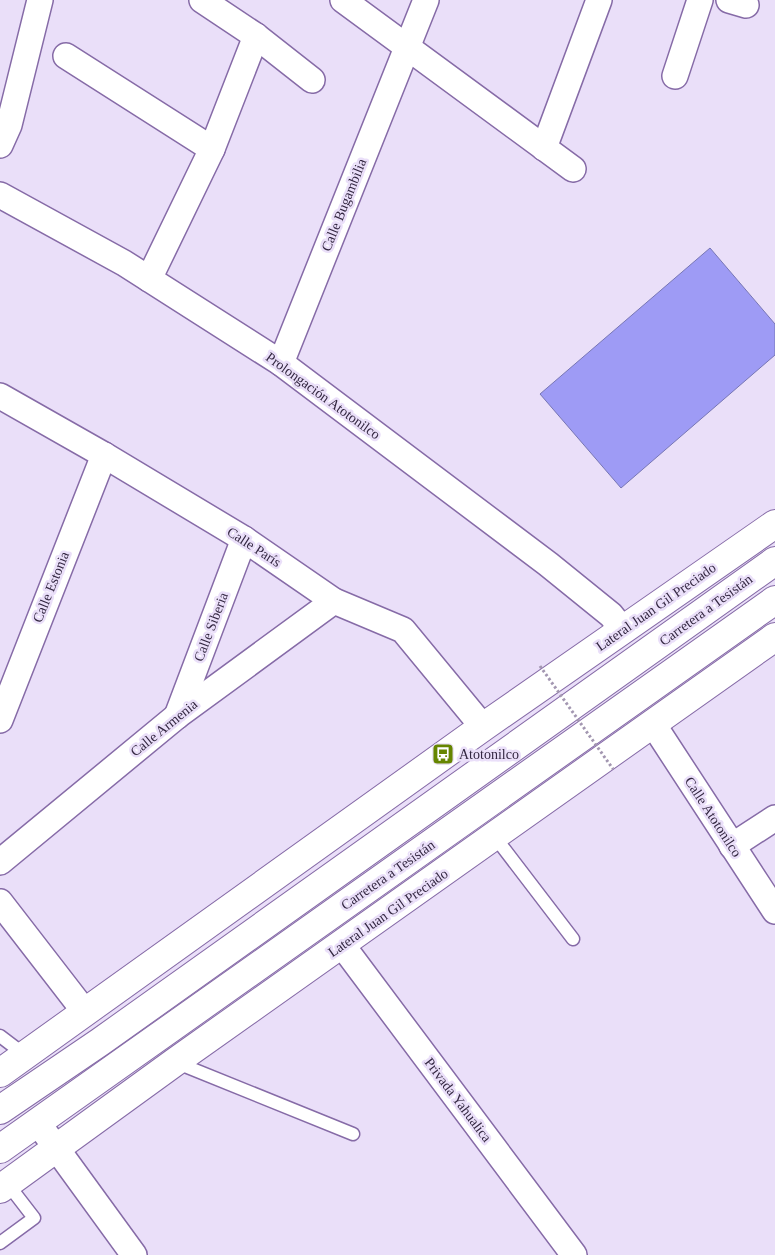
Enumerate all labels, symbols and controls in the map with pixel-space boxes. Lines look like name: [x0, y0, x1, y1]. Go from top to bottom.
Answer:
street label: Calle Bugambilia: [319, 156, 370, 253]
street label: Prolongación Atotonilco: [263, 350, 383, 442]
street label: Calle París: [224, 524, 284, 570]
street label: Calle Estonia: [30, 549, 72, 625]
street label: Lateral Juan Gil Preciado: [593, 560, 719, 654]
street label: Carretera a Tesistán: [657, 571, 755, 649]
street label: Calle Siberia: [191, 590, 231, 664]
street label: Calle Armenia: [128, 696, 201, 759]
bus stop icon: Atotonilco: [431, 742, 455, 766]
place label: Atotonilco: [459, 747, 519, 762]
street label: Calle Atotonilco: [682, 774, 744, 860]
street label: Carretera a Tesistán: [338, 837, 438, 913]
street label: Lateral Juan Gil Preciado: [325, 866, 451, 960]
street label: Privada Yahualica: [422, 1055, 495, 1146]

